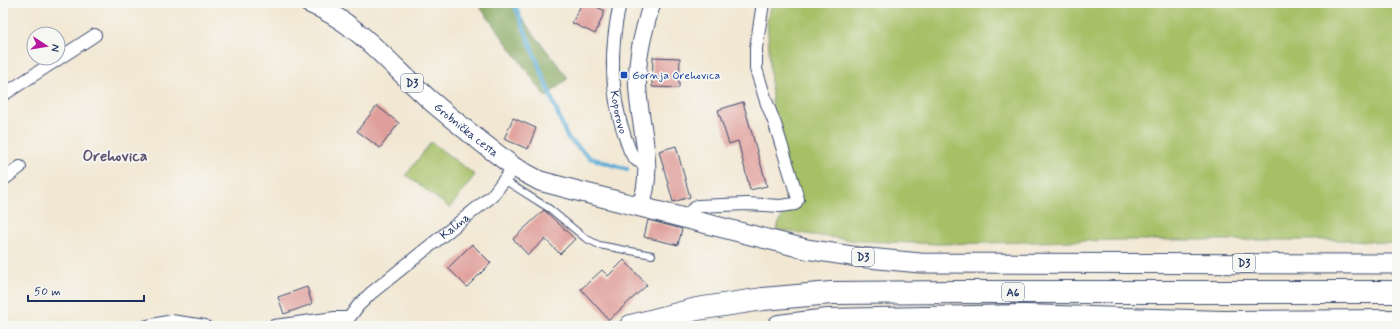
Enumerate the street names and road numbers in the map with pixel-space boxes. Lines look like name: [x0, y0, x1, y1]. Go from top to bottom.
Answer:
road number: D3: [401, 74, 423, 92]
street label: Koporovo: [606, 90, 630, 136]
street label: Grobnička cesta: [430, 100, 501, 161]
street label: Kalina: [437, 210, 473, 244]
road number: D3: [852, 248, 874, 266]
road number: D3: [1233, 254, 1255, 272]
road number: A6: [1002, 283, 1024, 301]

